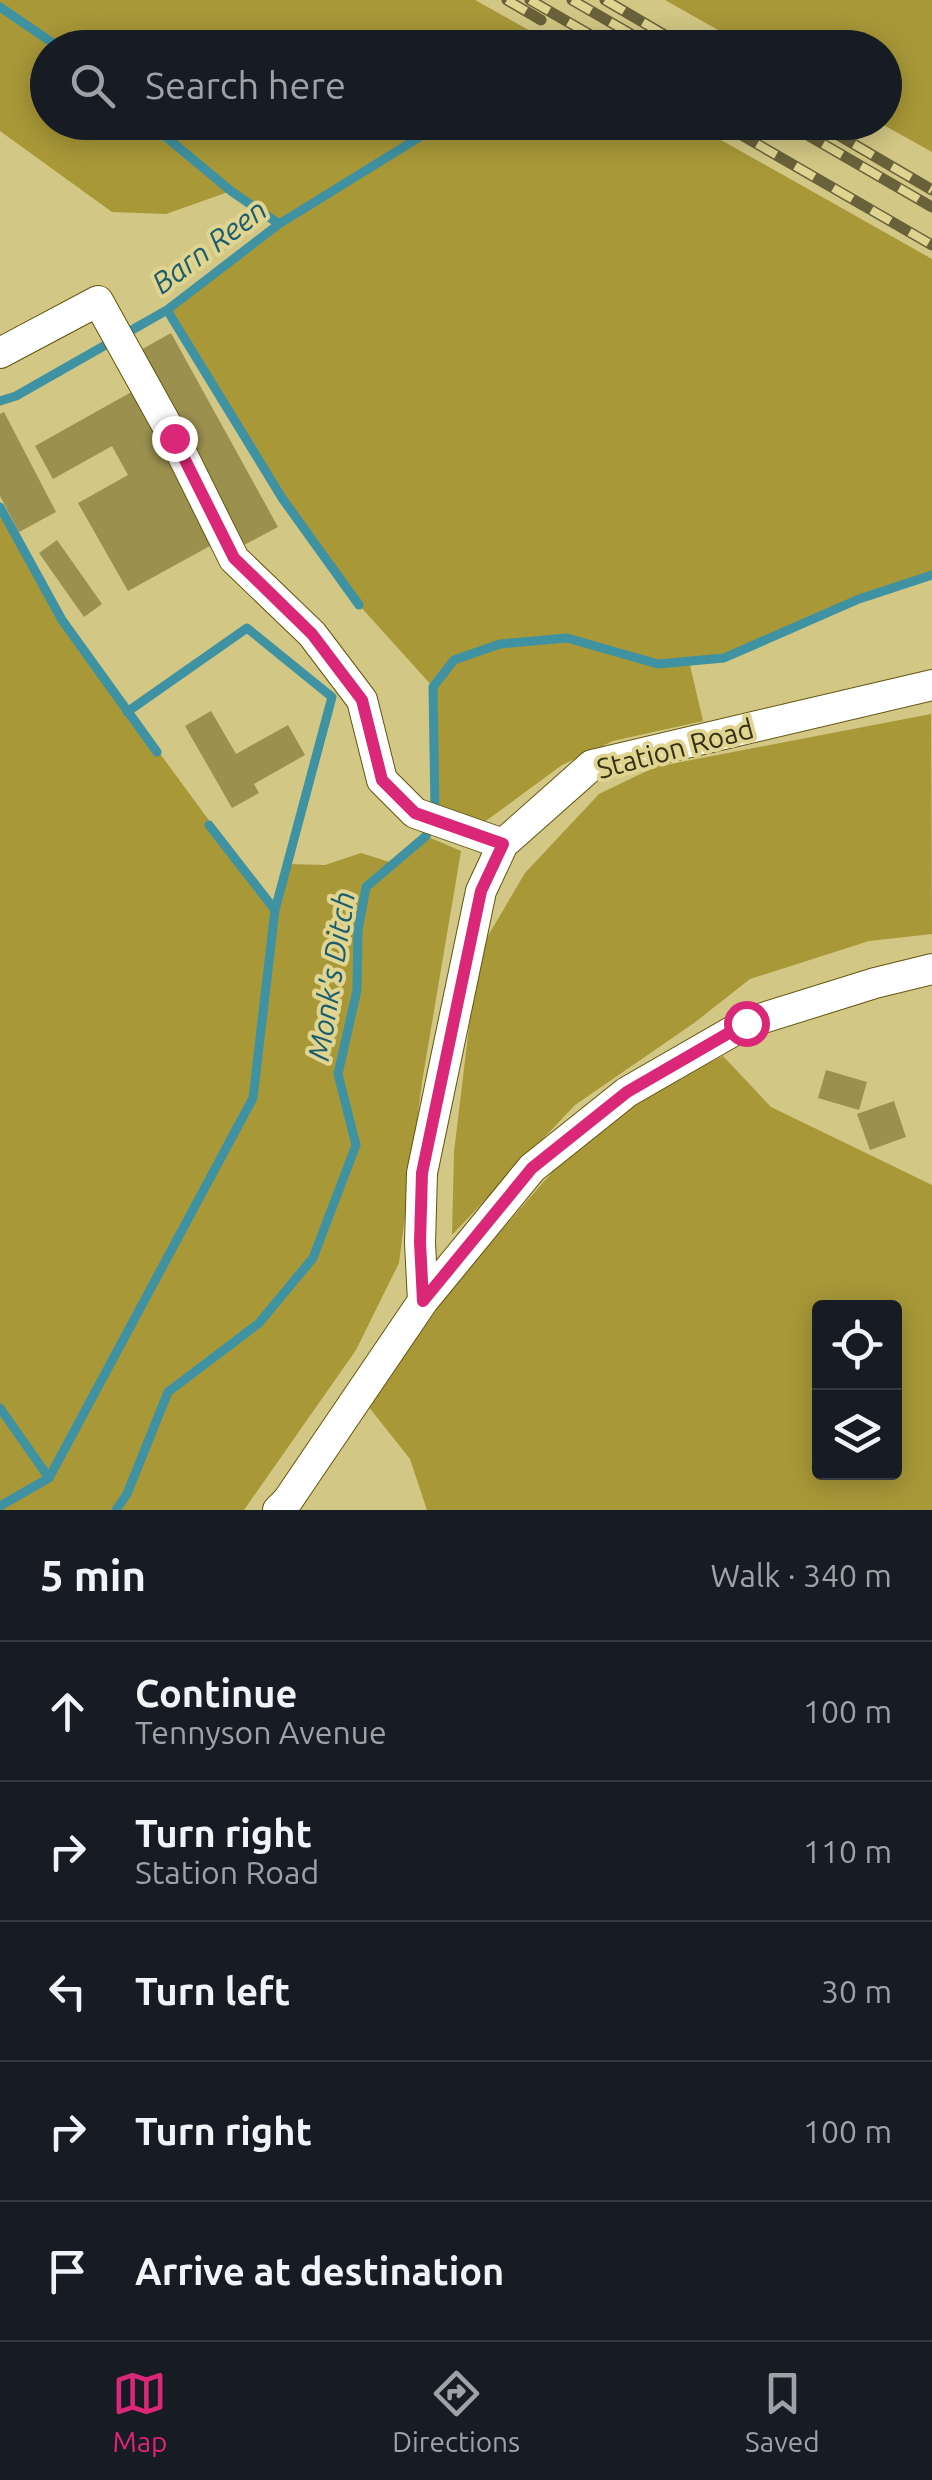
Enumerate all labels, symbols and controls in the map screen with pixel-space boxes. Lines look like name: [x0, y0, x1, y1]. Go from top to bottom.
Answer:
search box: [30, 30, 902, 140]
icon: search: [65, 58, 120, 113]
text: Search here: [145, 64, 346, 106]
water label: Barn Reen: [145, 192, 273, 300]
route end: [152, 416, 198, 462]
street label: Station Road: [593, 712, 757, 784]
water label: Monk's Ditch: [301, 889, 361, 1063]
route start: [724, 1001, 770, 1047]
map controls: [812, 1300, 902, 1480]
button: locate: [812, 1300, 902, 1390]
button: layers: [812, 1390, 902, 1480]
text: 5 min: [40, 1552, 146, 1599]
text: Walk · 340 m: [710, 1557, 892, 1593]
text: Continue: [135, 1672, 297, 1714]
icon: ahead: [40, 1684, 95, 1739]
text: 100 m: [803, 1693, 892, 1729]
text: Tennyson Avenue: [135, 1714, 387, 1750]
text: Turn right: [135, 1812, 312, 1854]
icon: right: [40, 1824, 95, 1879]
text: 110 m: [803, 1833, 892, 1869]
text: Station Road: [135, 1854, 319, 1890]
icon: left: [40, 1964, 95, 2019]
text: Turn left: [135, 1970, 290, 2012]
text: 30 m: [821, 1973, 892, 2009]
icon: right: [40, 2104, 95, 2159]
text: Turn right: [135, 2110, 312, 2152]
text: 100 m: [803, 2113, 892, 2149]
icon: arrive: [40, 2244, 95, 2299]
text: Arrive at destination: [135, 2250, 504, 2292]
tab: Map: [112, 2366, 168, 2457]
tab: Directions: [392, 2366, 520, 2457]
tab: Saved: [745, 2366, 820, 2457]

